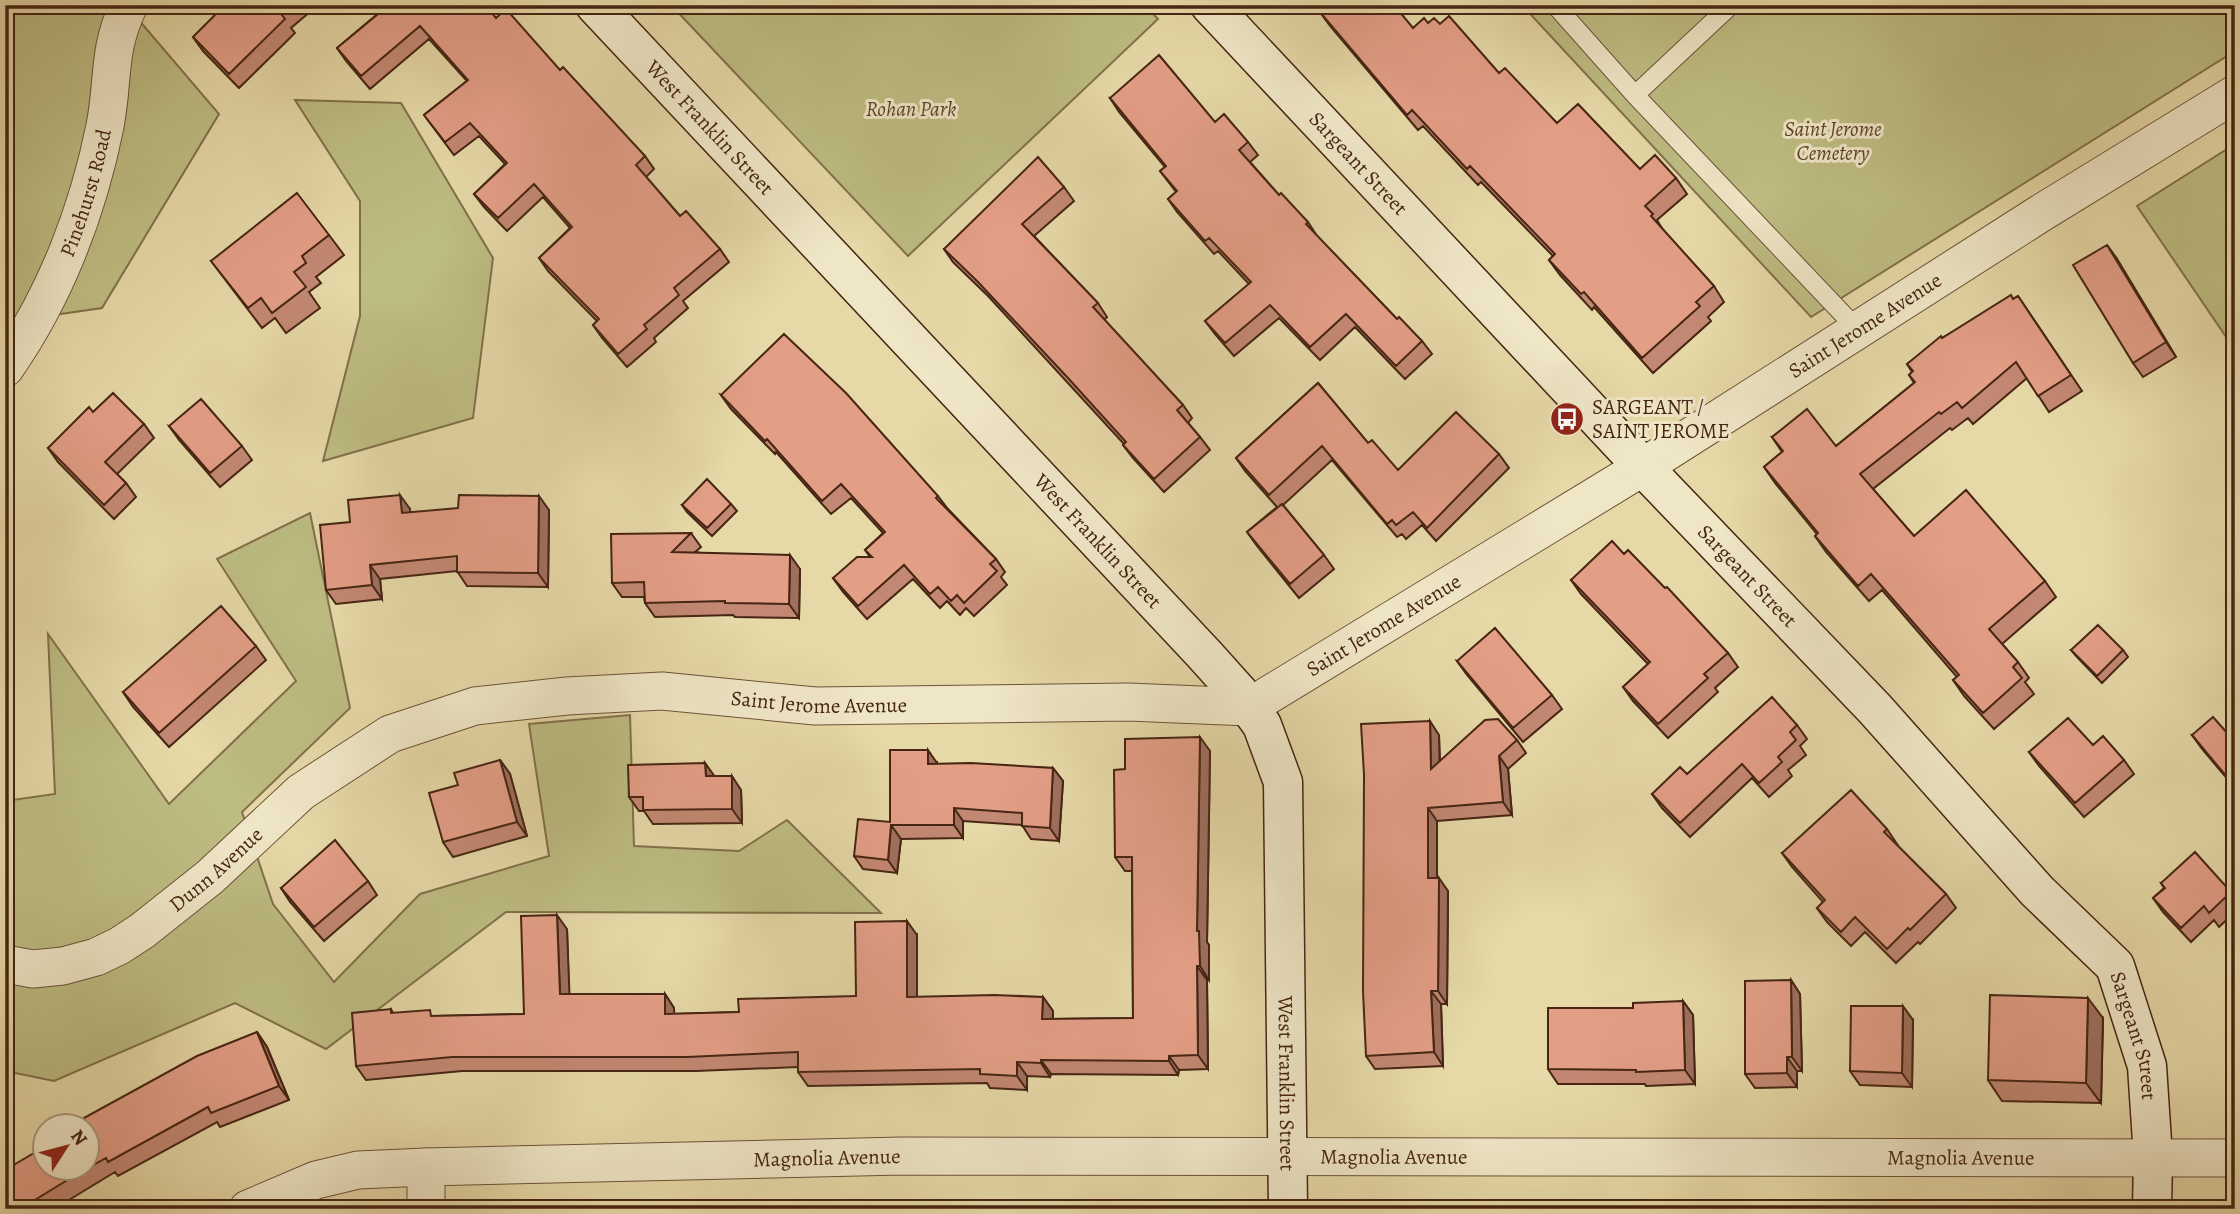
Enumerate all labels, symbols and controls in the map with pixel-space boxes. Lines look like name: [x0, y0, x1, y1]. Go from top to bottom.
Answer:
street label: West Franklin Street: [639, 53, 780, 201]
park label: Rohan Park: [866, 95, 956, 123]
street label: Sargeant Street: [1303, 105, 1414, 221]
park label: Saint Jerome Cemetery: [1784, 115, 1882, 167]
street label: Pinehurst Road: [53, 126, 118, 261]
street label: Saint Jerome Avenue: [1783, 266, 1947, 385]
place label: SARGEANT / SAINT JEROME: [1592, 393, 1730, 445]
bus stop icon: SARGEANT / SAINT JEROME: [1548, 400, 1586, 438]
street label: West Franklin Street: [1027, 467, 1168, 615]
street label: Sargeant Street: [1691, 518, 1803, 633]
street label: Saint Jerome Avenue: [1301, 567, 1466, 683]
street label: Saint Jerome Avenue: [730, 684, 907, 720]
street label: Dunn Avenue: [163, 821, 269, 918]
street label: Sargeant Street: [2104, 968, 2163, 1101]
street label: West Franklin Street: [1271, 995, 1302, 1171]
north arrow: [32, 1112, 102, 1182]
text: N: [64, 1124, 94, 1151]
street label: Magnolia Avenue: [753, 1142, 901, 1173]
street label: Magnolia Avenue: [1320, 1143, 1467, 1171]
street label: Magnolia Avenue: [1887, 1143, 2034, 1172]

